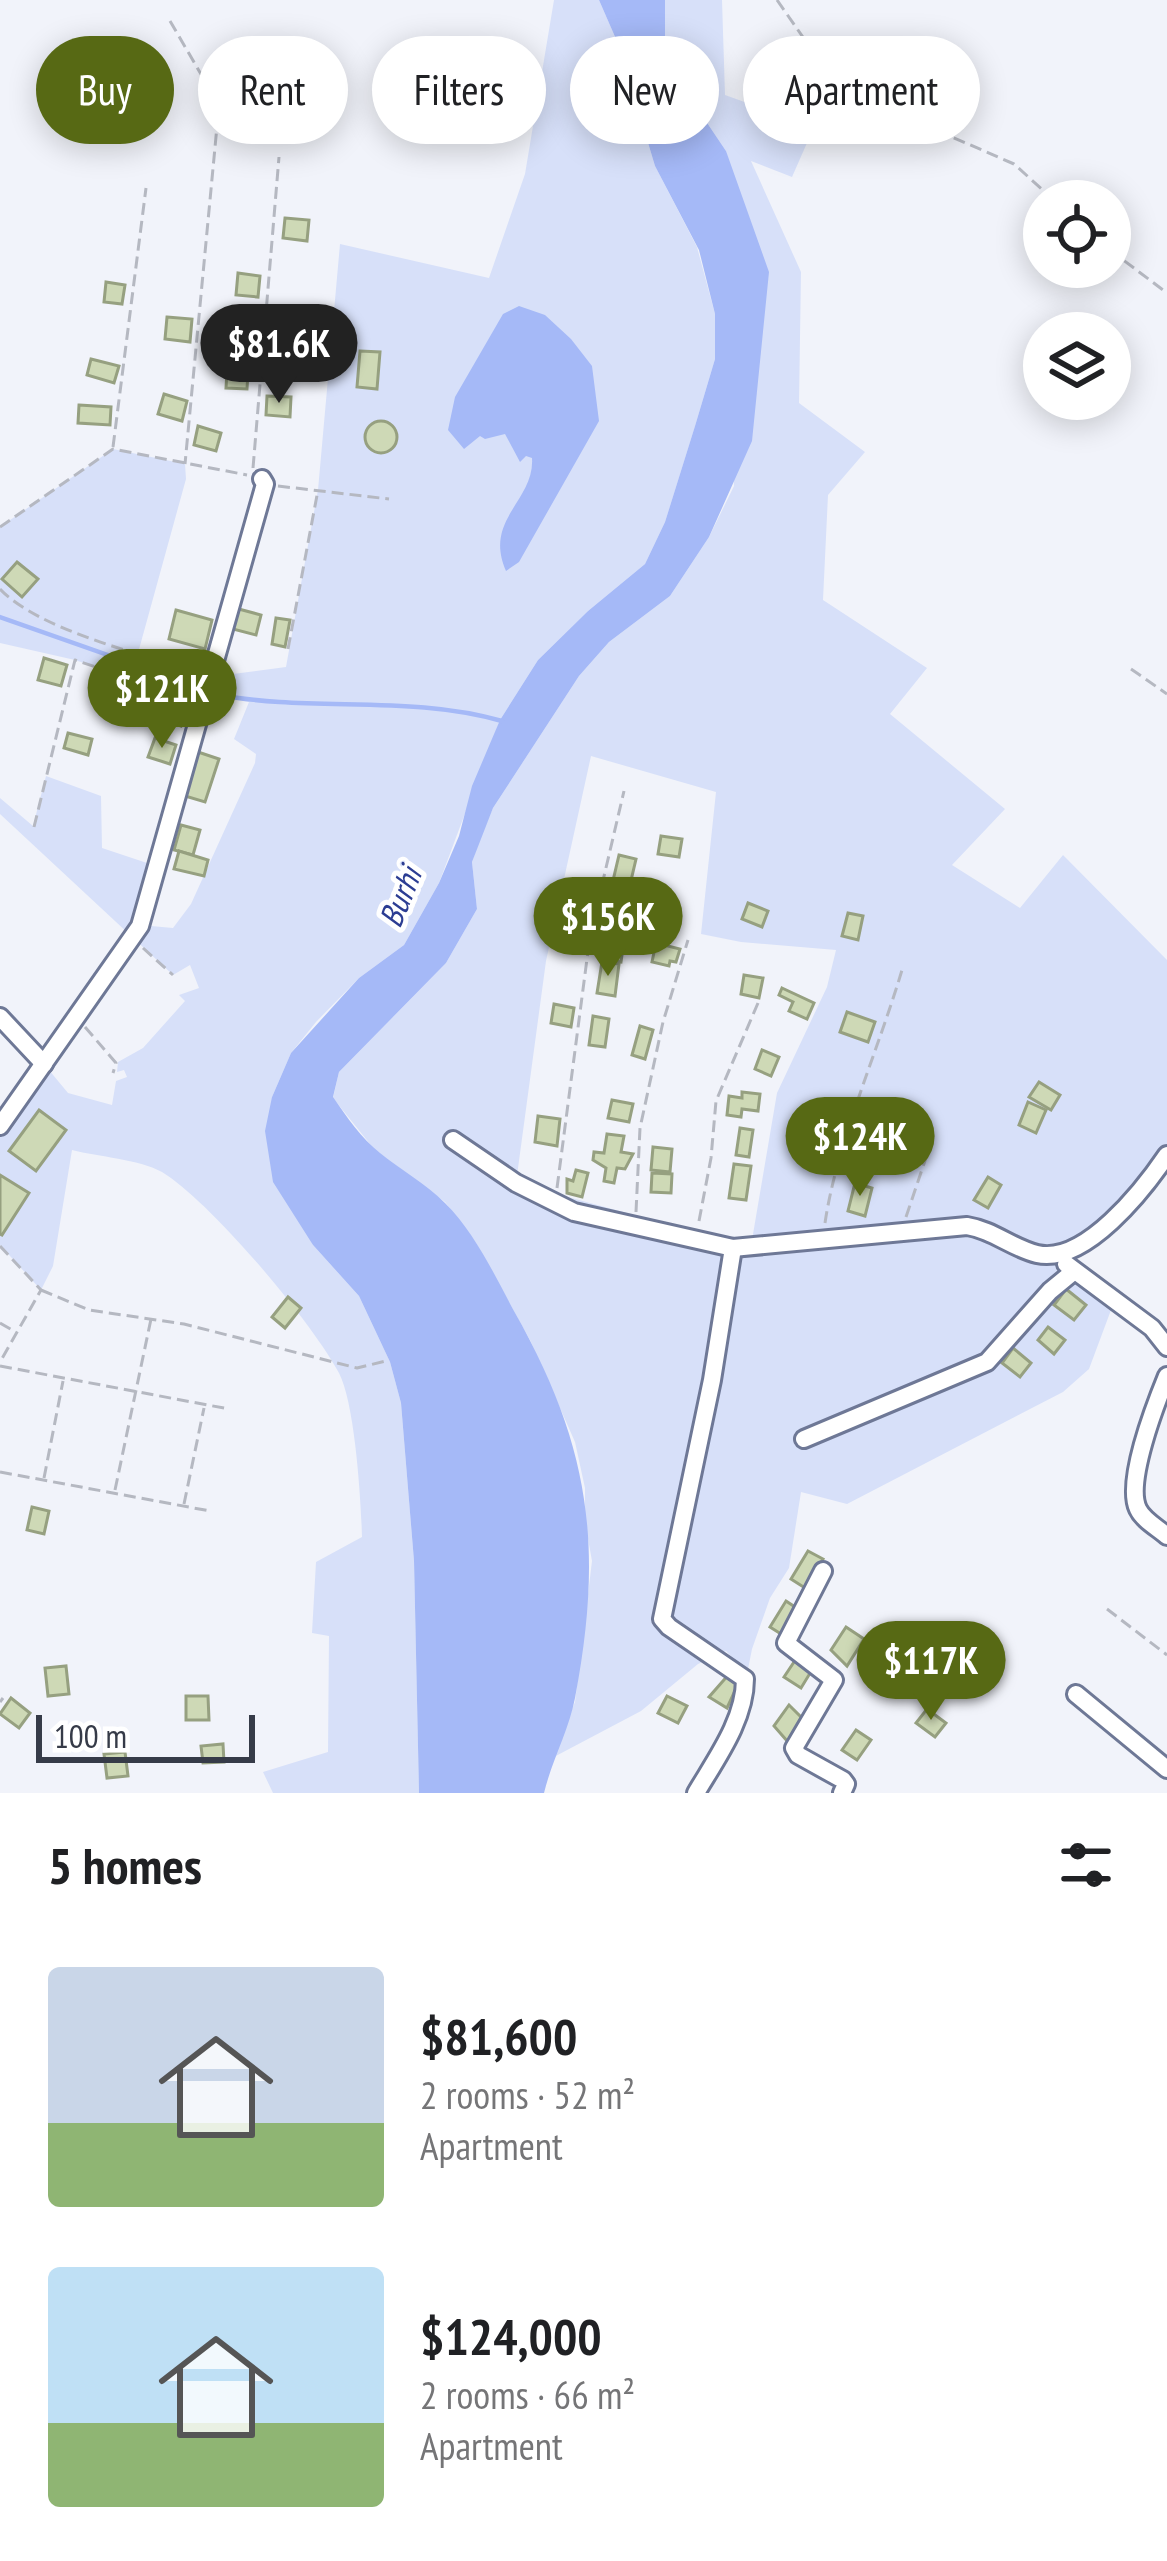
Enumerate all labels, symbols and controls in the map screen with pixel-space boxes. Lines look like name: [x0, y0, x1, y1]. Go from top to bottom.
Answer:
chip: Buy: [36, 36, 174, 144]
chip: Rent: [198, 36, 348, 144]
chip: Filters: [372, 36, 546, 144]
chip: New: [570, 36, 719, 144]
chip: Apartment: [743, 36, 980, 144]
map controls: [1023, 180, 1131, 420]
button: locate: [1023, 180, 1131, 288]
pin: $81.6K: [181, 304, 377, 406]
button: layers: [1023, 312, 1131, 420]
text: $81.6K: [227, 317, 331, 368]
pin: $121K: [78, 649, 246, 751]
text: $121K: [115, 662, 209, 713]
water label: Burhi: [368, 857, 432, 933]
pin: $156K: [524, 877, 692, 979]
text: $156K: [561, 890, 655, 941]
pin: $124K: [776, 1097, 944, 1199]
text: $124K: [813, 1110, 907, 1161]
pin: $117K: [847, 1621, 1015, 1723]
text: $117K: [884, 1634, 978, 1685]
scale bar: [36, 1709, 255, 1762]
text: 100 m: [54, 1714, 127, 1757]
text: 5 homes: [48, 1832, 202, 1898]
icon: filters: [1053, 1832, 1119, 1898]
text: $81,600: [420, 2003, 577, 2069]
icon: home: [144, 2015, 288, 2159]
text: 2 rooms · 52 m²: [420, 2069, 635, 2120]
text: Apartment: [420, 2120, 563, 2171]
text: $124,000: [420, 2303, 602, 2369]
icon: home: [144, 2315, 288, 2459]
text: 2 rooms · 66 m²: [420, 2369, 635, 2420]
text: Apartment: [420, 2420, 563, 2471]

